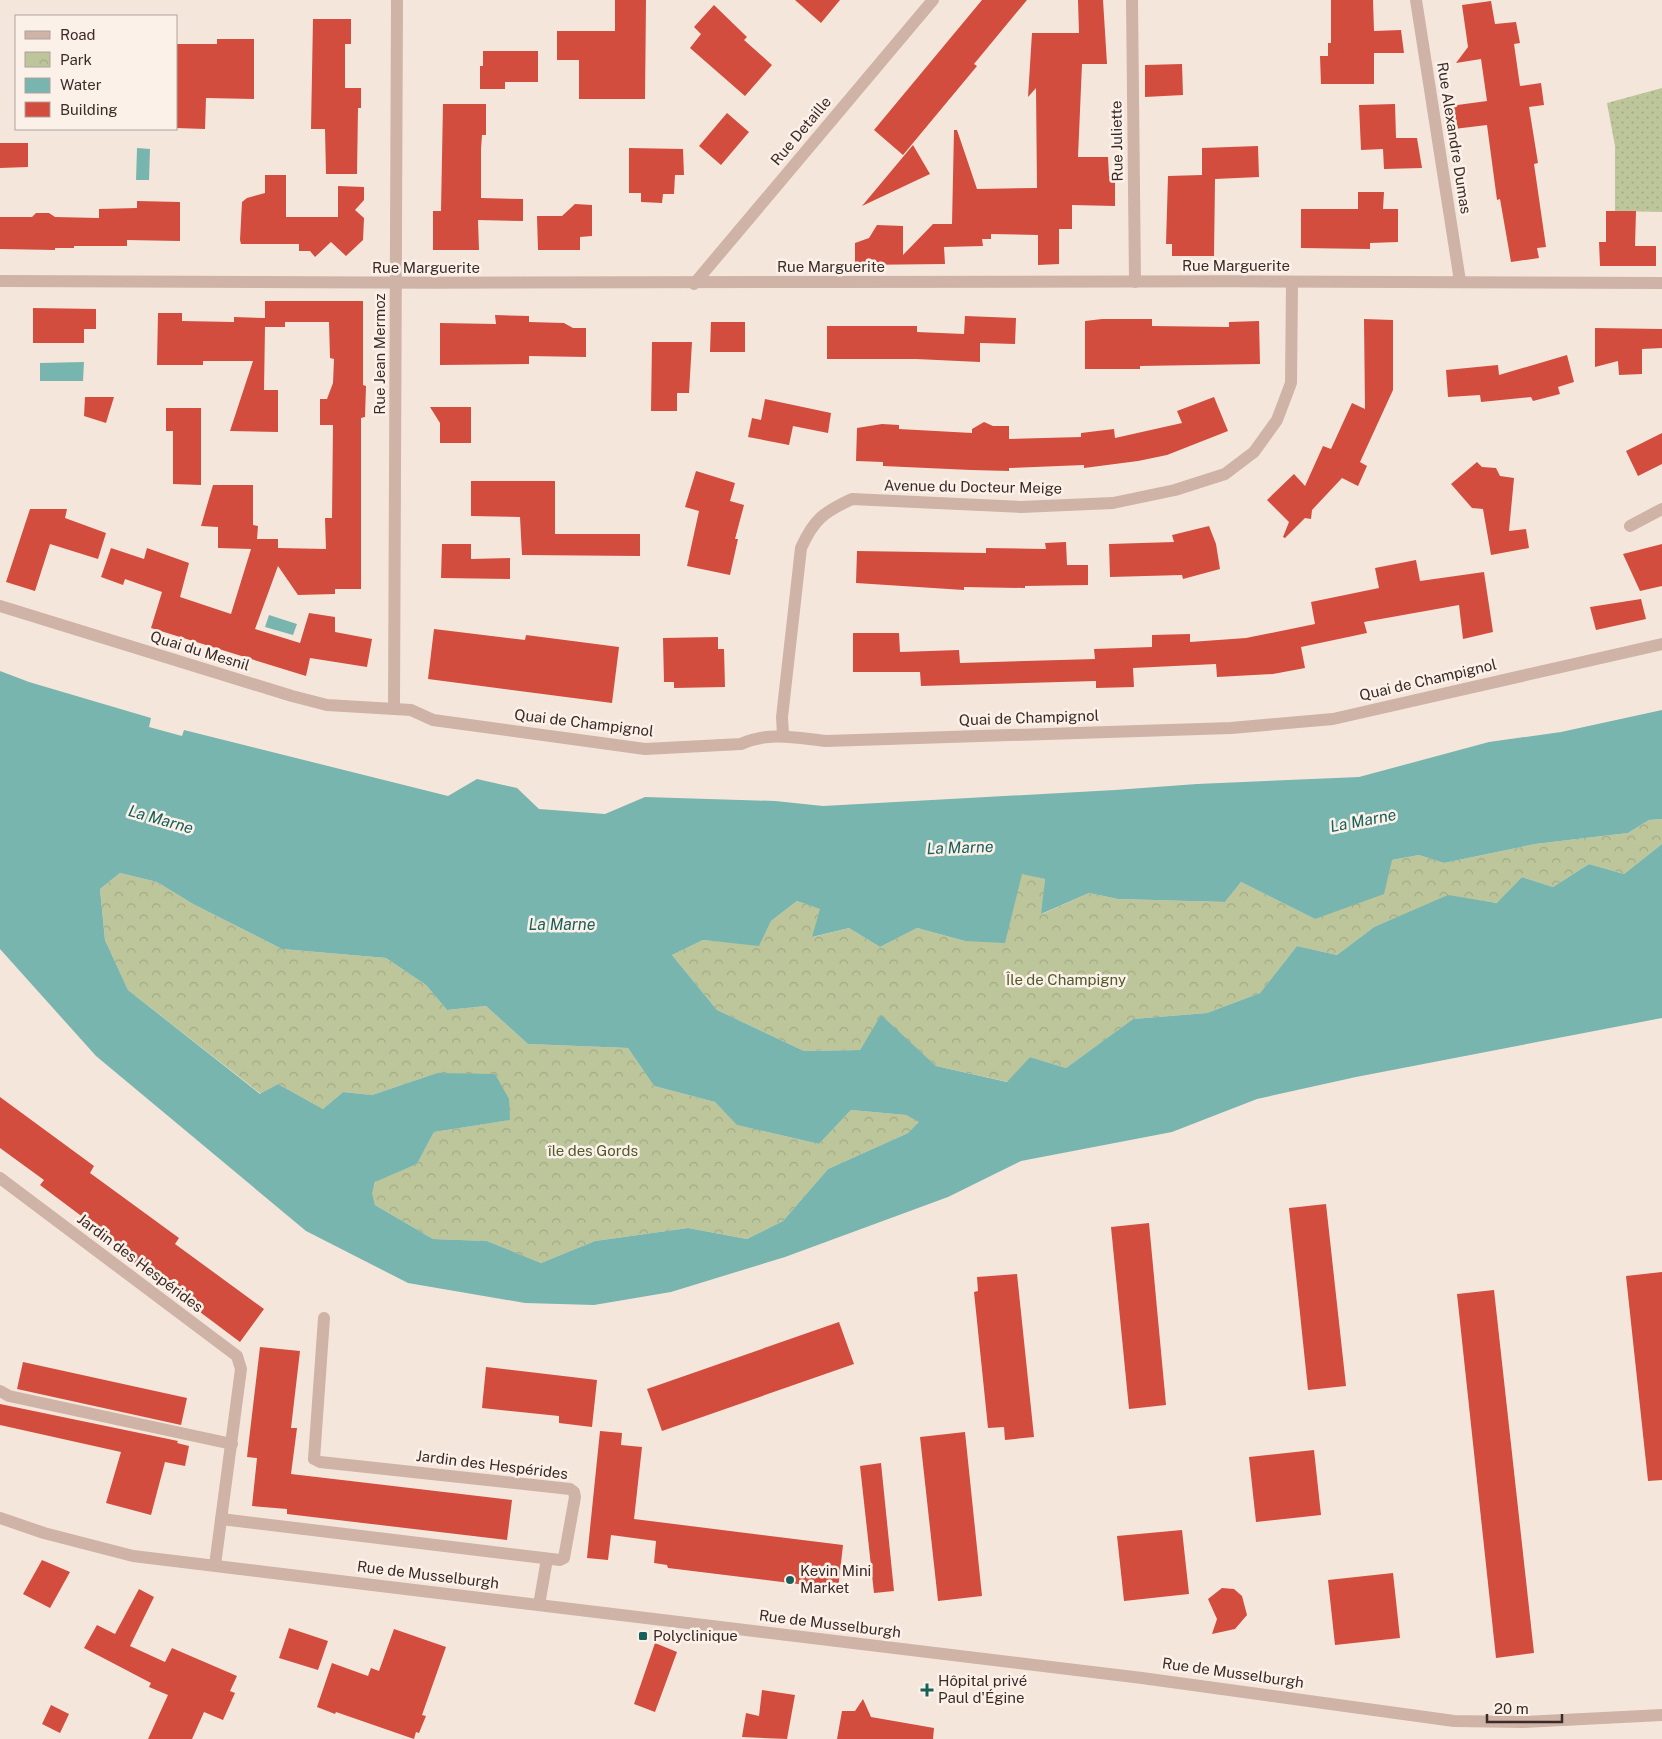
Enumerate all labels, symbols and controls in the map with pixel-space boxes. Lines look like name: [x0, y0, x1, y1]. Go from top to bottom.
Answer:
legend: [15, 15, 178, 130]
text: Road: [60, 26, 96, 43]
text: Park: [60, 51, 92, 68]
street label: Rue Alexandre Dumas: [1434, 61, 1475, 215]
text: Water: [60, 76, 102, 93]
street label: Rue Detaille: [767, 93, 834, 168]
street label: Rue Juliette: [1107, 100, 1126, 182]
text: Building: [60, 101, 118, 118]
street label: Rue Marguerite: [1182, 257, 1290, 274]
street label: Rue Marguerite: [777, 258, 885, 275]
street label: Rue Marguerite: [372, 259, 480, 276]
street label: Rue Jean Mermoz: [371, 293, 388, 415]
street label: Avenue du Docteur Meige: [884, 476, 1062, 497]
street label: Quai du Mesnil: [148, 627, 252, 674]
street label: Quai de Champignol: [1358, 655, 1498, 704]
street label: Quai de Champignol: [513, 706, 655, 739]
street label: Quai de Champignol: [959, 707, 1099, 728]
water label: La Marne: [126, 801, 196, 838]
water label: La Marne: [1328, 805, 1398, 836]
water label: La Marne: [926, 837, 994, 858]
water label: La Marne: [529, 915, 596, 934]
park label: Île de Champigny: [1005, 971, 1126, 988]
park label: île des Gords: [547, 1142, 638, 1159]
street label: Jardin des Hespérides: [74, 1210, 206, 1315]
street label: Jardin des Hespérides: [415, 1447, 569, 1482]
street label: Rue de Musselburgh: [356, 1557, 500, 1592]
place label: Kevin Mini Market: [800, 1562, 871, 1596]
marker: Kevin Mini Market: [784, 1574, 796, 1586]
street label: Rue de Musselburgh: [758, 1606, 902, 1641]
place label: Polyclinique: [653, 1627, 738, 1644]
marker: Polyclinique: [637, 1630, 649, 1642]
street label: Rue de Musselburgh: [1161, 1654, 1305, 1691]
place label: Hôpital privé Paul d'Égine: [938, 1672, 1027, 1706]
marker: Hôpital privé Paul d'Égine: [920, 1683, 934, 1697]
scale bar: [1487, 1692, 1562, 1724]
text: 20 m: [1494, 1700, 1529, 1717]

